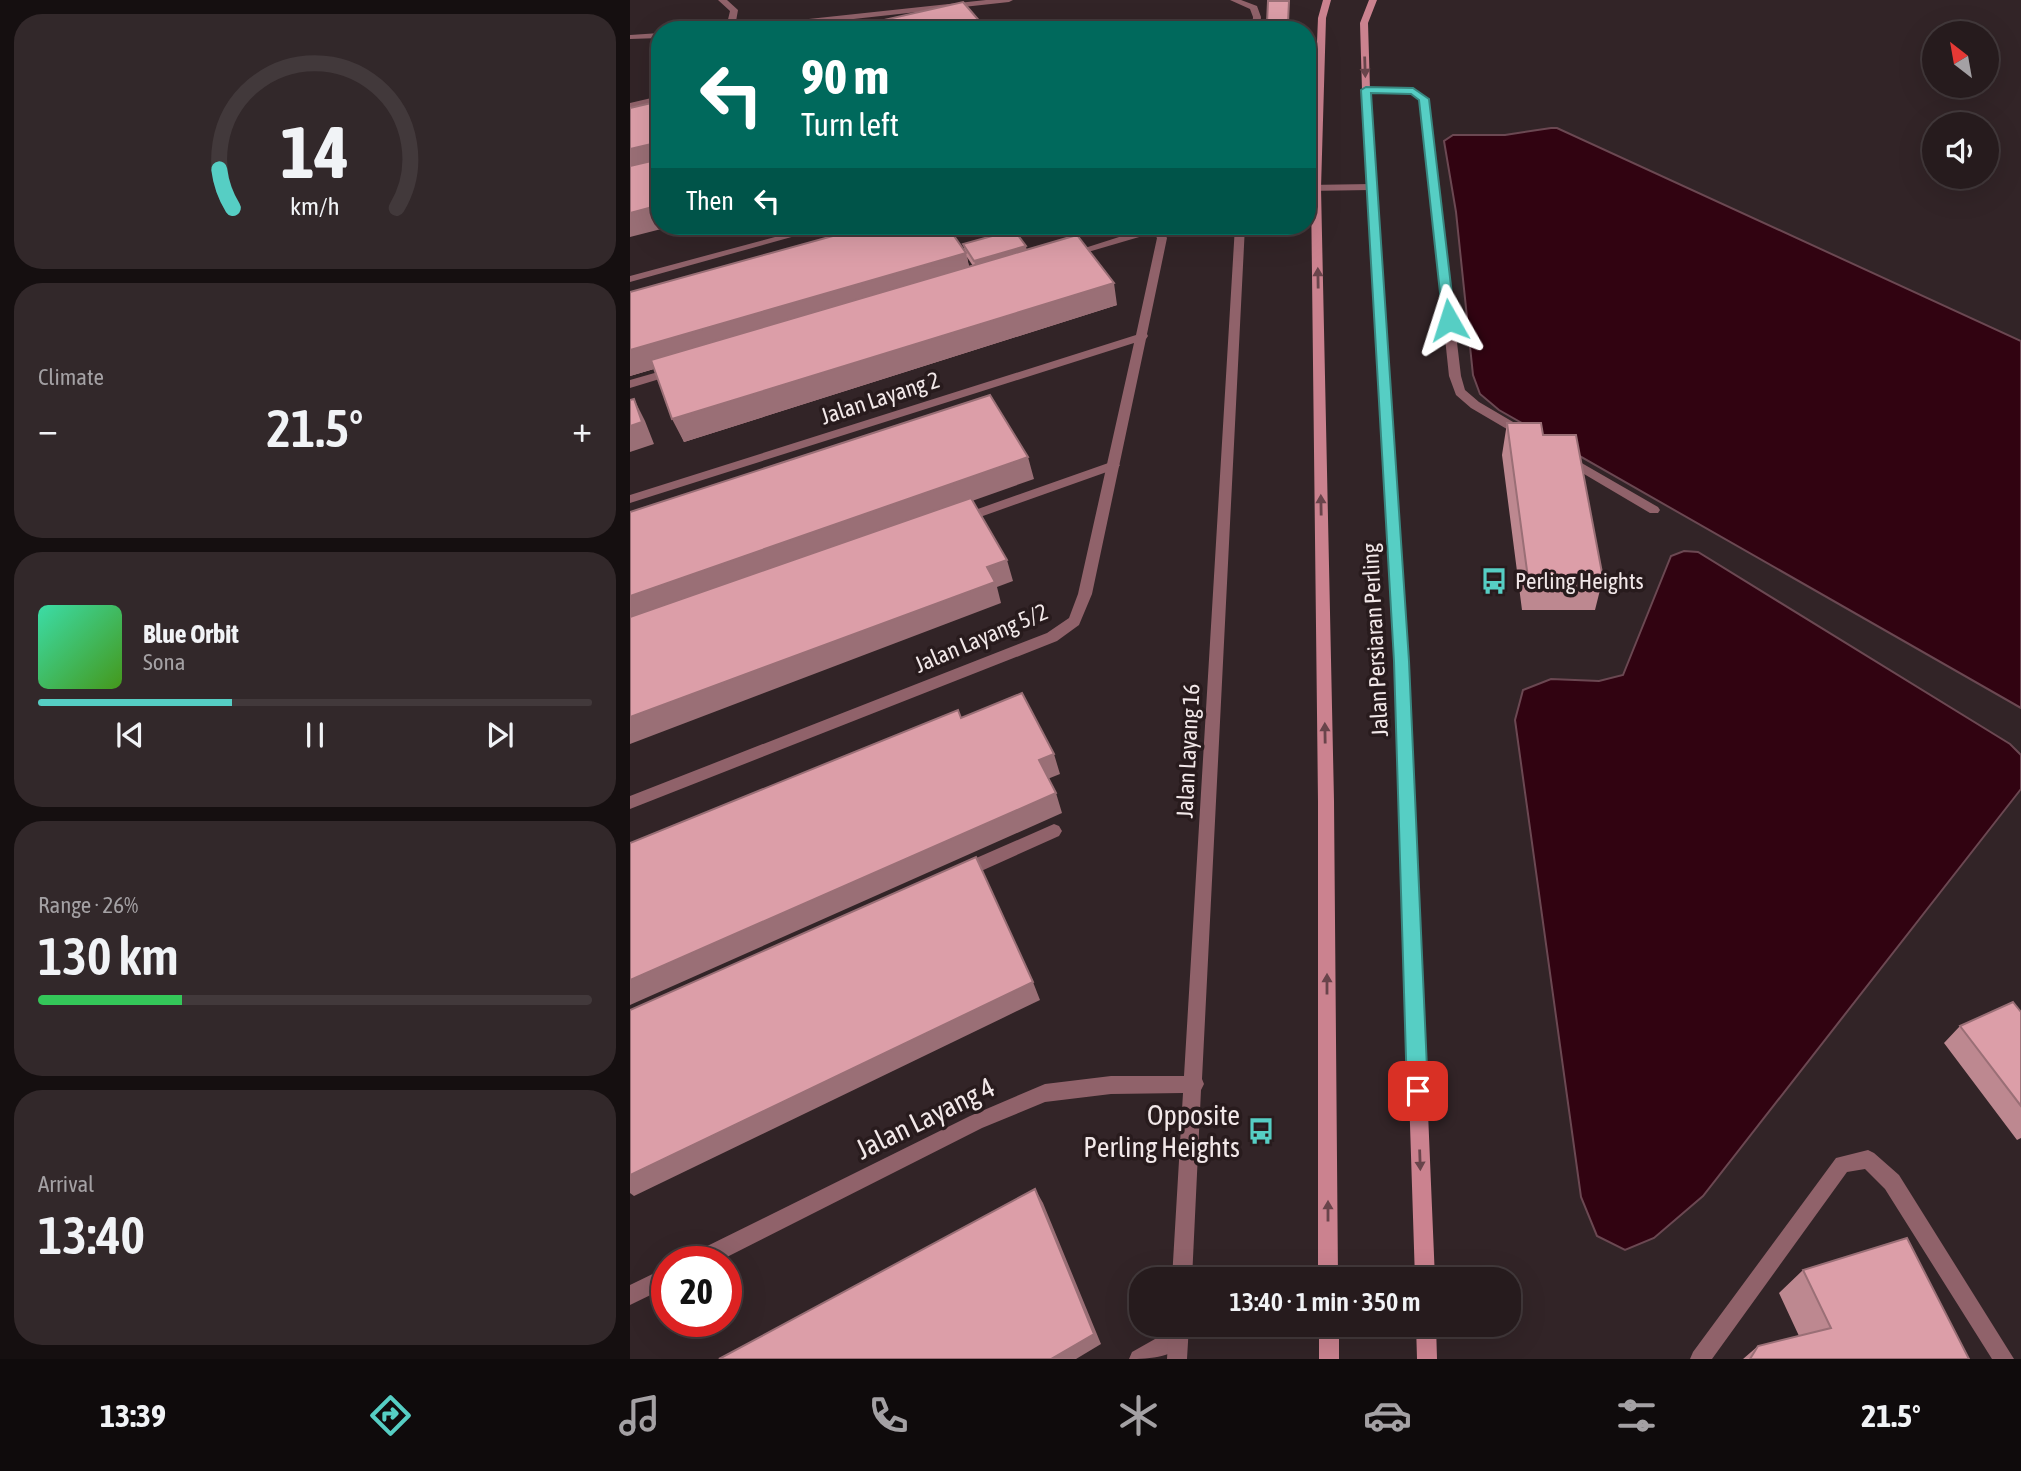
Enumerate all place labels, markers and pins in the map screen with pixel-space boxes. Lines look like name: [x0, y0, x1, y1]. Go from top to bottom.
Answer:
bus stop icon: Perling Heights: [1479, 566, 1509, 596]
place label: Perling Heights: [1515, 568, 1644, 594]
pin: [1388, 1061, 1448, 1121]
place label: Opposite Perling Heights: [1083, 1099, 1240, 1163]
bus stop icon: Opposite Perling Heights: [1246, 1116, 1276, 1146]

